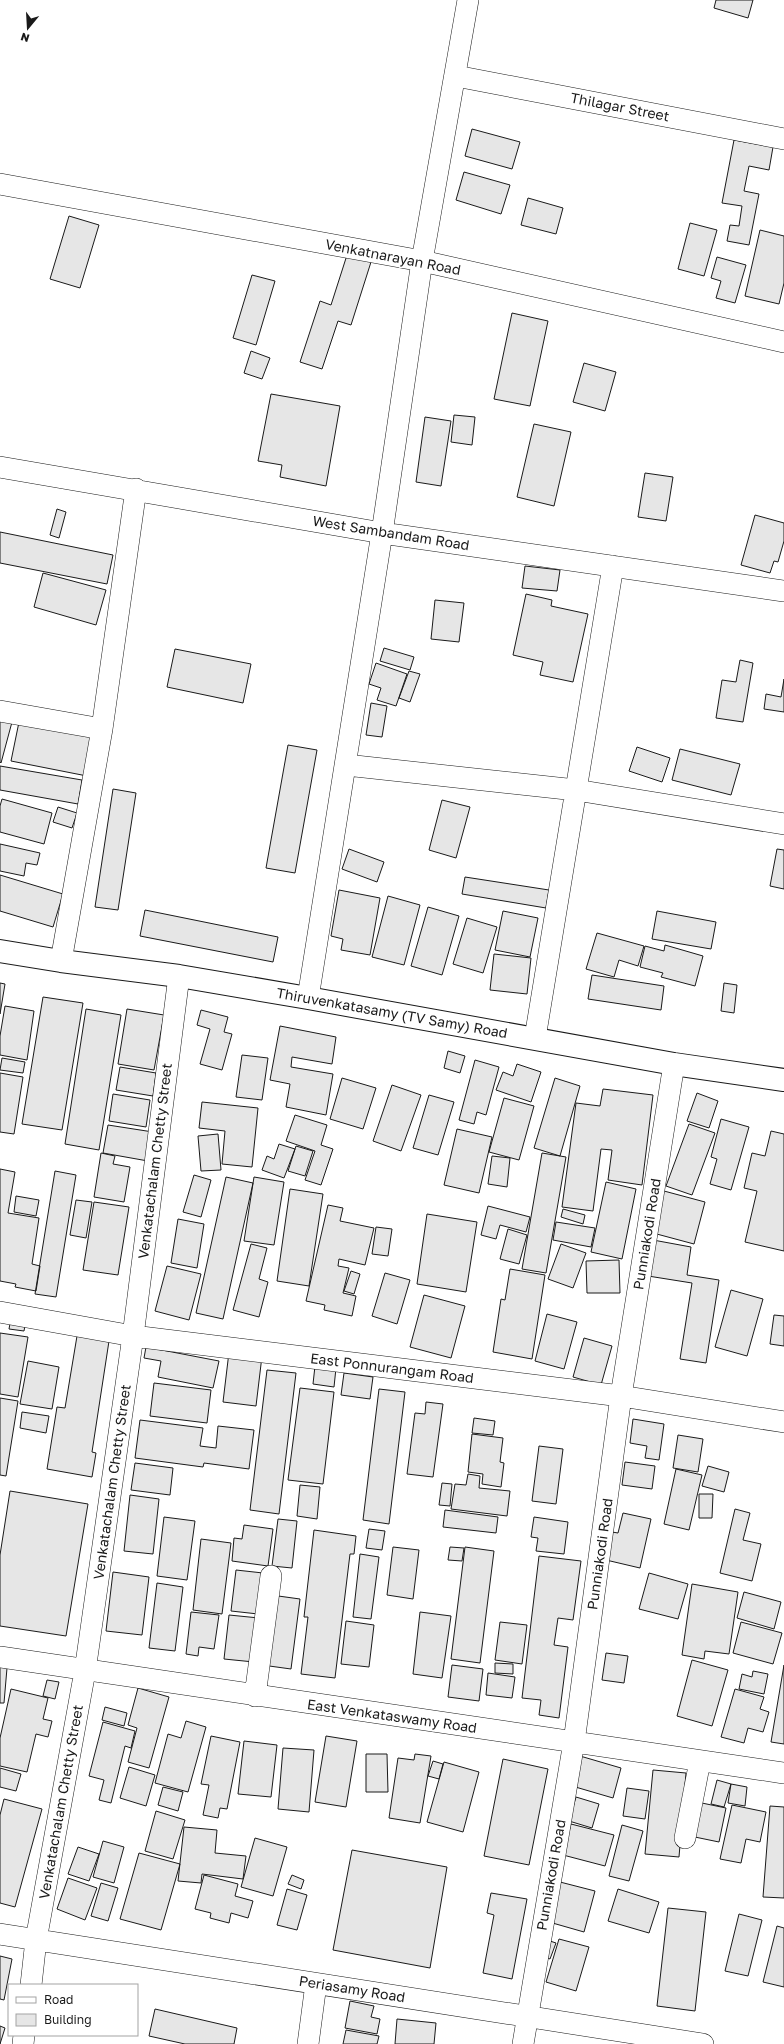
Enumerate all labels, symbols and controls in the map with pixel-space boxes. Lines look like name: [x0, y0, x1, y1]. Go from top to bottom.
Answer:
north arrow: [8, 8, 48, 48]
text: N: [19, 31, 31, 45]
street label: Thilagar Street: [569, 89, 671, 124]
street label: Venkatnarayan Road: [324, 235, 462, 278]
street label: West Sambandam Road: [311, 512, 471, 553]
street label: Thiruvenkatasamy (TV Samy) Road: [275, 984, 509, 1041]
street label: Venkatachalam Chetty Street: [134, 1062, 175, 1260]
street label: Punniakodi Road: [629, 1177, 664, 1291]
street label: East Ponnurangam Road: [309, 1349, 475, 1386]
street label: Venkatachalam Chetty Street: [89, 1383, 134, 1581]
street label: Punniakodi Road: [583, 1497, 616, 1611]
street label: East Venkataswamy Road: [306, 1695, 478, 1736]
street label: Venkatachalam Chetty Street: [35, 1703, 86, 1900]
street label: Punniakodi Road: [532, 1818, 569, 1932]
street label: Periasamy Road: [298, 1972, 406, 2005]
legend: [8, 1984, 138, 2036]
text: Road: [44, 1992, 73, 2007]
text: Building: [44, 2012, 92, 2027]

